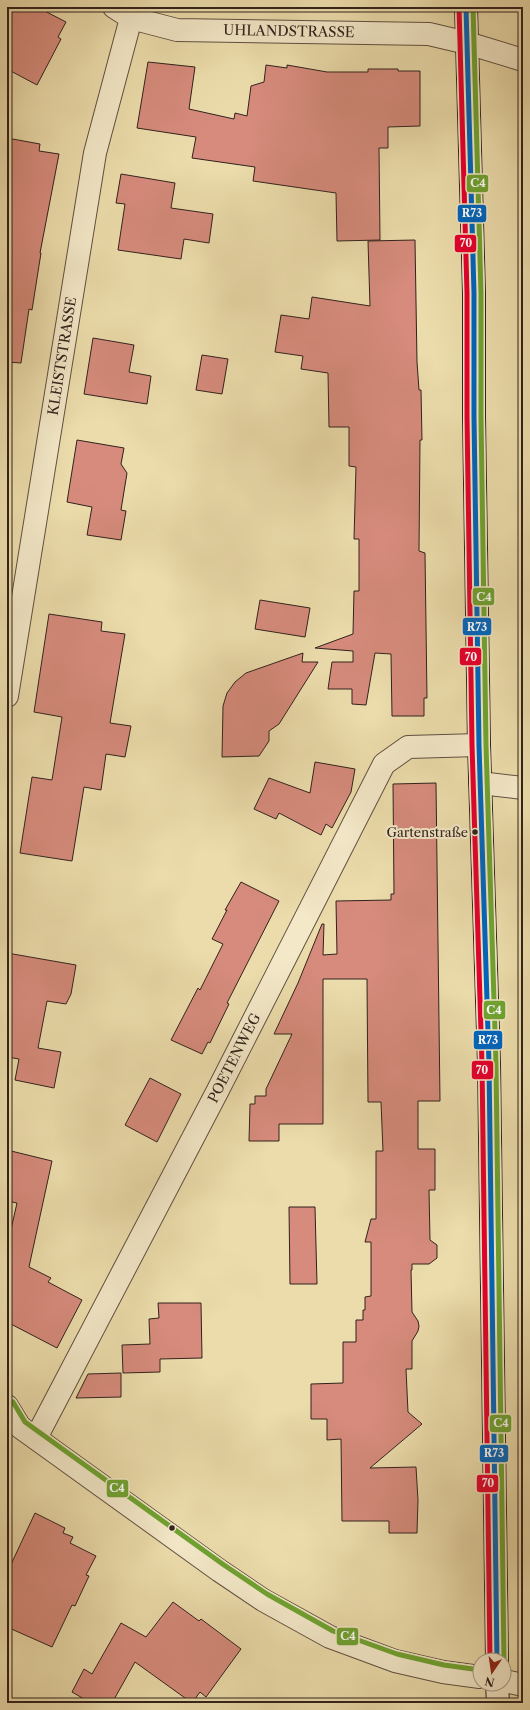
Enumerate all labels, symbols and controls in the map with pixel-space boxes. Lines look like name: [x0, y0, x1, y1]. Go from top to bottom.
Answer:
street label: UHLANDSTRASSE: [223, 21, 355, 41]
line badge: C4: [466, 174, 489, 193]
text: C4: [470, 176, 486, 190]
line badge: R73: [457, 204, 487, 223]
text: R73: [462, 206, 482, 220]
line badge: 70: [454, 234, 477, 253]
text: 70: [460, 236, 472, 250]
street label: KLEISTSTRASSE: [44, 295, 80, 417]
line badge: C4: [472, 587, 495, 606]
text: C4: [476, 590, 492, 604]
line badge: R73: [462, 617, 492, 636]
text: R73: [467, 620, 487, 634]
line badge: 70: [459, 647, 482, 666]
text: 70: [465, 650, 477, 664]
place label: Gartenstraße: [386, 824, 468, 840]
marker: Gartenstraße: [470, 827, 480, 837]
line badge: C4: [483, 1000, 506, 1020]
text: C4: [486, 1003, 502, 1017]
street label: POETENWEG: [204, 1010, 264, 1106]
line badge: R73: [473, 1030, 503, 1050]
text: R73: [478, 1033, 498, 1047]
line badge: 70: [471, 1060, 494, 1080]
text: 70: [476, 1063, 488, 1077]
line badge: C4: [489, 1414, 512, 1433]
text: C4: [493, 1416, 509, 1430]
line badge: R73: [479, 1444, 509, 1463]
text: R73: [484, 1446, 504, 1460]
line badge: 70: [476, 1474, 499, 1493]
text: 70: [482, 1476, 494, 1490]
line badge: C4: [106, 1479, 129, 1498]
text: C4: [109, 1481, 125, 1495]
unlabelled marker: [167, 1523, 177, 1533]
line badge: C4: [336, 1627, 359, 1646]
text: C4: [340, 1629, 356, 1643]
north arrow: [472, 1652, 512, 1692]
text: N: [483, 1674, 496, 1690]

